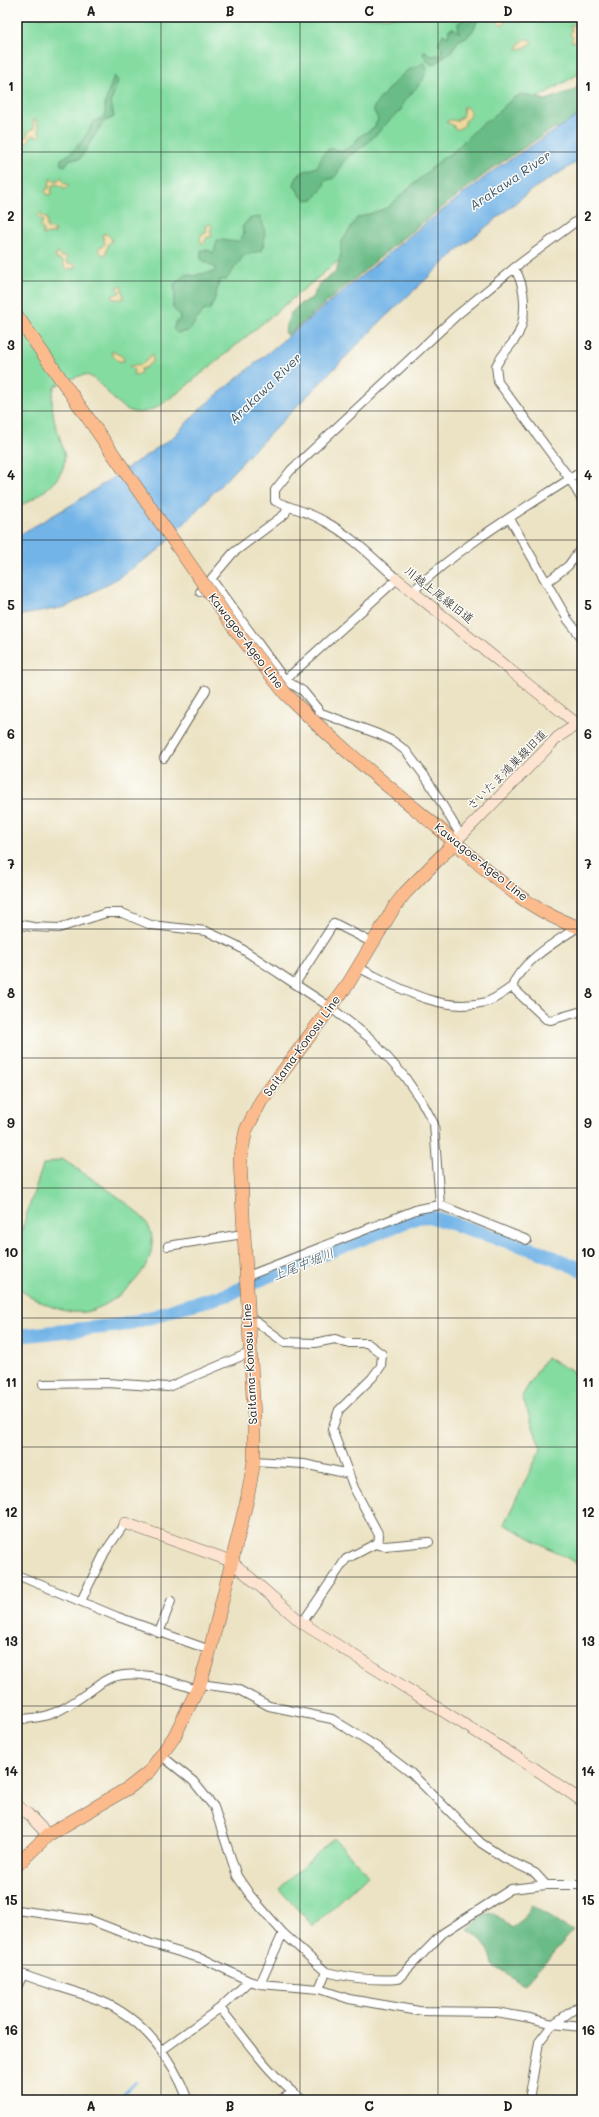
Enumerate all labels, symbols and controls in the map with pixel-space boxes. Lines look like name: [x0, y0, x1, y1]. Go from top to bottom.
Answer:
text: A: [86, 2, 96, 19]
text: B: [226, 2, 235, 19]
text: C: [364, 2, 374, 19]
text: D: [503, 2, 513, 19]
text: 1: [8, 77, 14, 94]
text: 1: [585, 77, 591, 94]
water label: Arakawa River: [466, 146, 554, 213]
text: 2: [7, 207, 15, 224]
text: 2: [584, 207, 592, 224]
text: 3: [7, 336, 15, 353]
text: 3: [584, 336, 592, 353]
water label: Arakawa River: [225, 348, 305, 427]
text: 4: [7, 466, 15, 483]
text: 4: [584, 466, 592, 483]
street label: 川越上尾線旧道: [402, 562, 478, 626]
street label: Kawagoe-Ageo Line: [206, 589, 288, 691]
text: 5: [7, 596, 15, 613]
text: 5: [584, 596, 592, 613]
text: 6: [7, 725, 15, 742]
text: 6: [584, 725, 592, 742]
street label: さいたま鴻巣線旧道: [463, 726, 550, 813]
street label: Kawagoe-Ageo Line: [432, 819, 532, 904]
text: 7: [7, 855, 15, 872]
text: 7: [584, 855, 592, 872]
text: 8: [7, 984, 15, 1001]
text: 8: [584, 984, 592, 1001]
street label: Saitama-Konosu Line: [259, 992, 343, 1099]
text: 9: [7, 1114, 15, 1131]
text: 9: [584, 1114, 592, 1131]
text: 10: [4, 1243, 18, 1260]
water label: 上尾中堀川: [269, 1243, 336, 1284]
text: 10: [581, 1243, 595, 1260]
street label: Saitama-Konosu Line: [238, 1303, 260, 1425]
text: 11: [5, 1373, 17, 1390]
text: 11: [582, 1373, 594, 1390]
text: 12: [4, 1503, 18, 1520]
text: 12: [581, 1503, 595, 1520]
text: 13: [4, 1632, 18, 1649]
text: 13: [581, 1632, 595, 1649]
text: 14: [4, 1762, 18, 1779]
text: 14: [581, 1762, 595, 1779]
text: 15: [4, 1891, 18, 1908]
text: 15: [581, 1891, 595, 1908]
text: 16: [4, 2021, 18, 2038]
text: 16: [581, 2021, 595, 2038]
text: A: [86, 2097, 96, 2114]
text: B: [226, 2097, 235, 2114]
text: C: [364, 2097, 374, 2114]
text: D: [503, 2097, 513, 2114]

